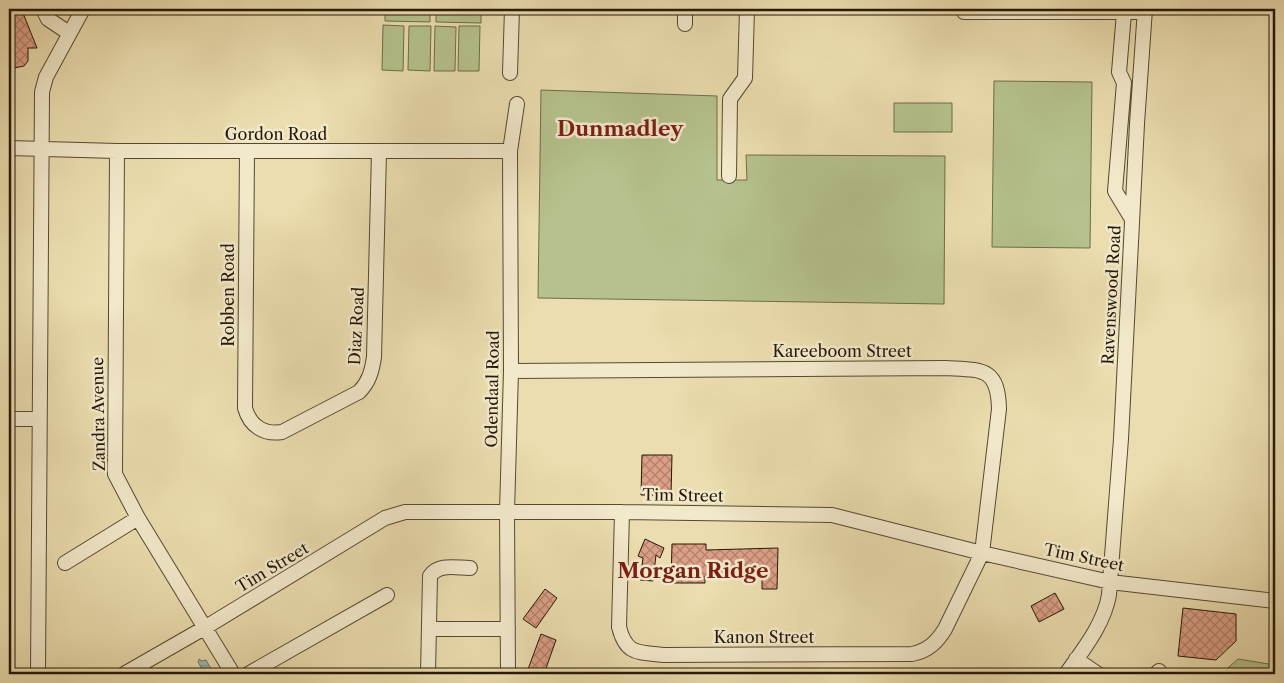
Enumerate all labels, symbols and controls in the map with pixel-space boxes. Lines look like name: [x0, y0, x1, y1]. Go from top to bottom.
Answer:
district label: Dunmadley: [557, 116, 684, 141]
street label: Gordon Road: [225, 124, 328, 144]
street label: Ravenswood Road: [1097, 224, 1125, 365]
street label: Robben Road: [218, 243, 238, 347]
street label: Diaz Road: [344, 286, 368, 366]
street label: Odendaal Road: [481, 330, 503, 448]
street label: Kareeboom Street: [772, 341, 912, 361]
street label: Zandra Avenue: [87, 357, 109, 471]
street label: Tim Street: [642, 484, 724, 506]
street label: Tim Street: [232, 537, 312, 596]
street label: Tim Street: [1042, 539, 1126, 575]
district label: Morgan Ridge: [617, 558, 769, 583]
street label: Kanon Street: [714, 627, 815, 647]

